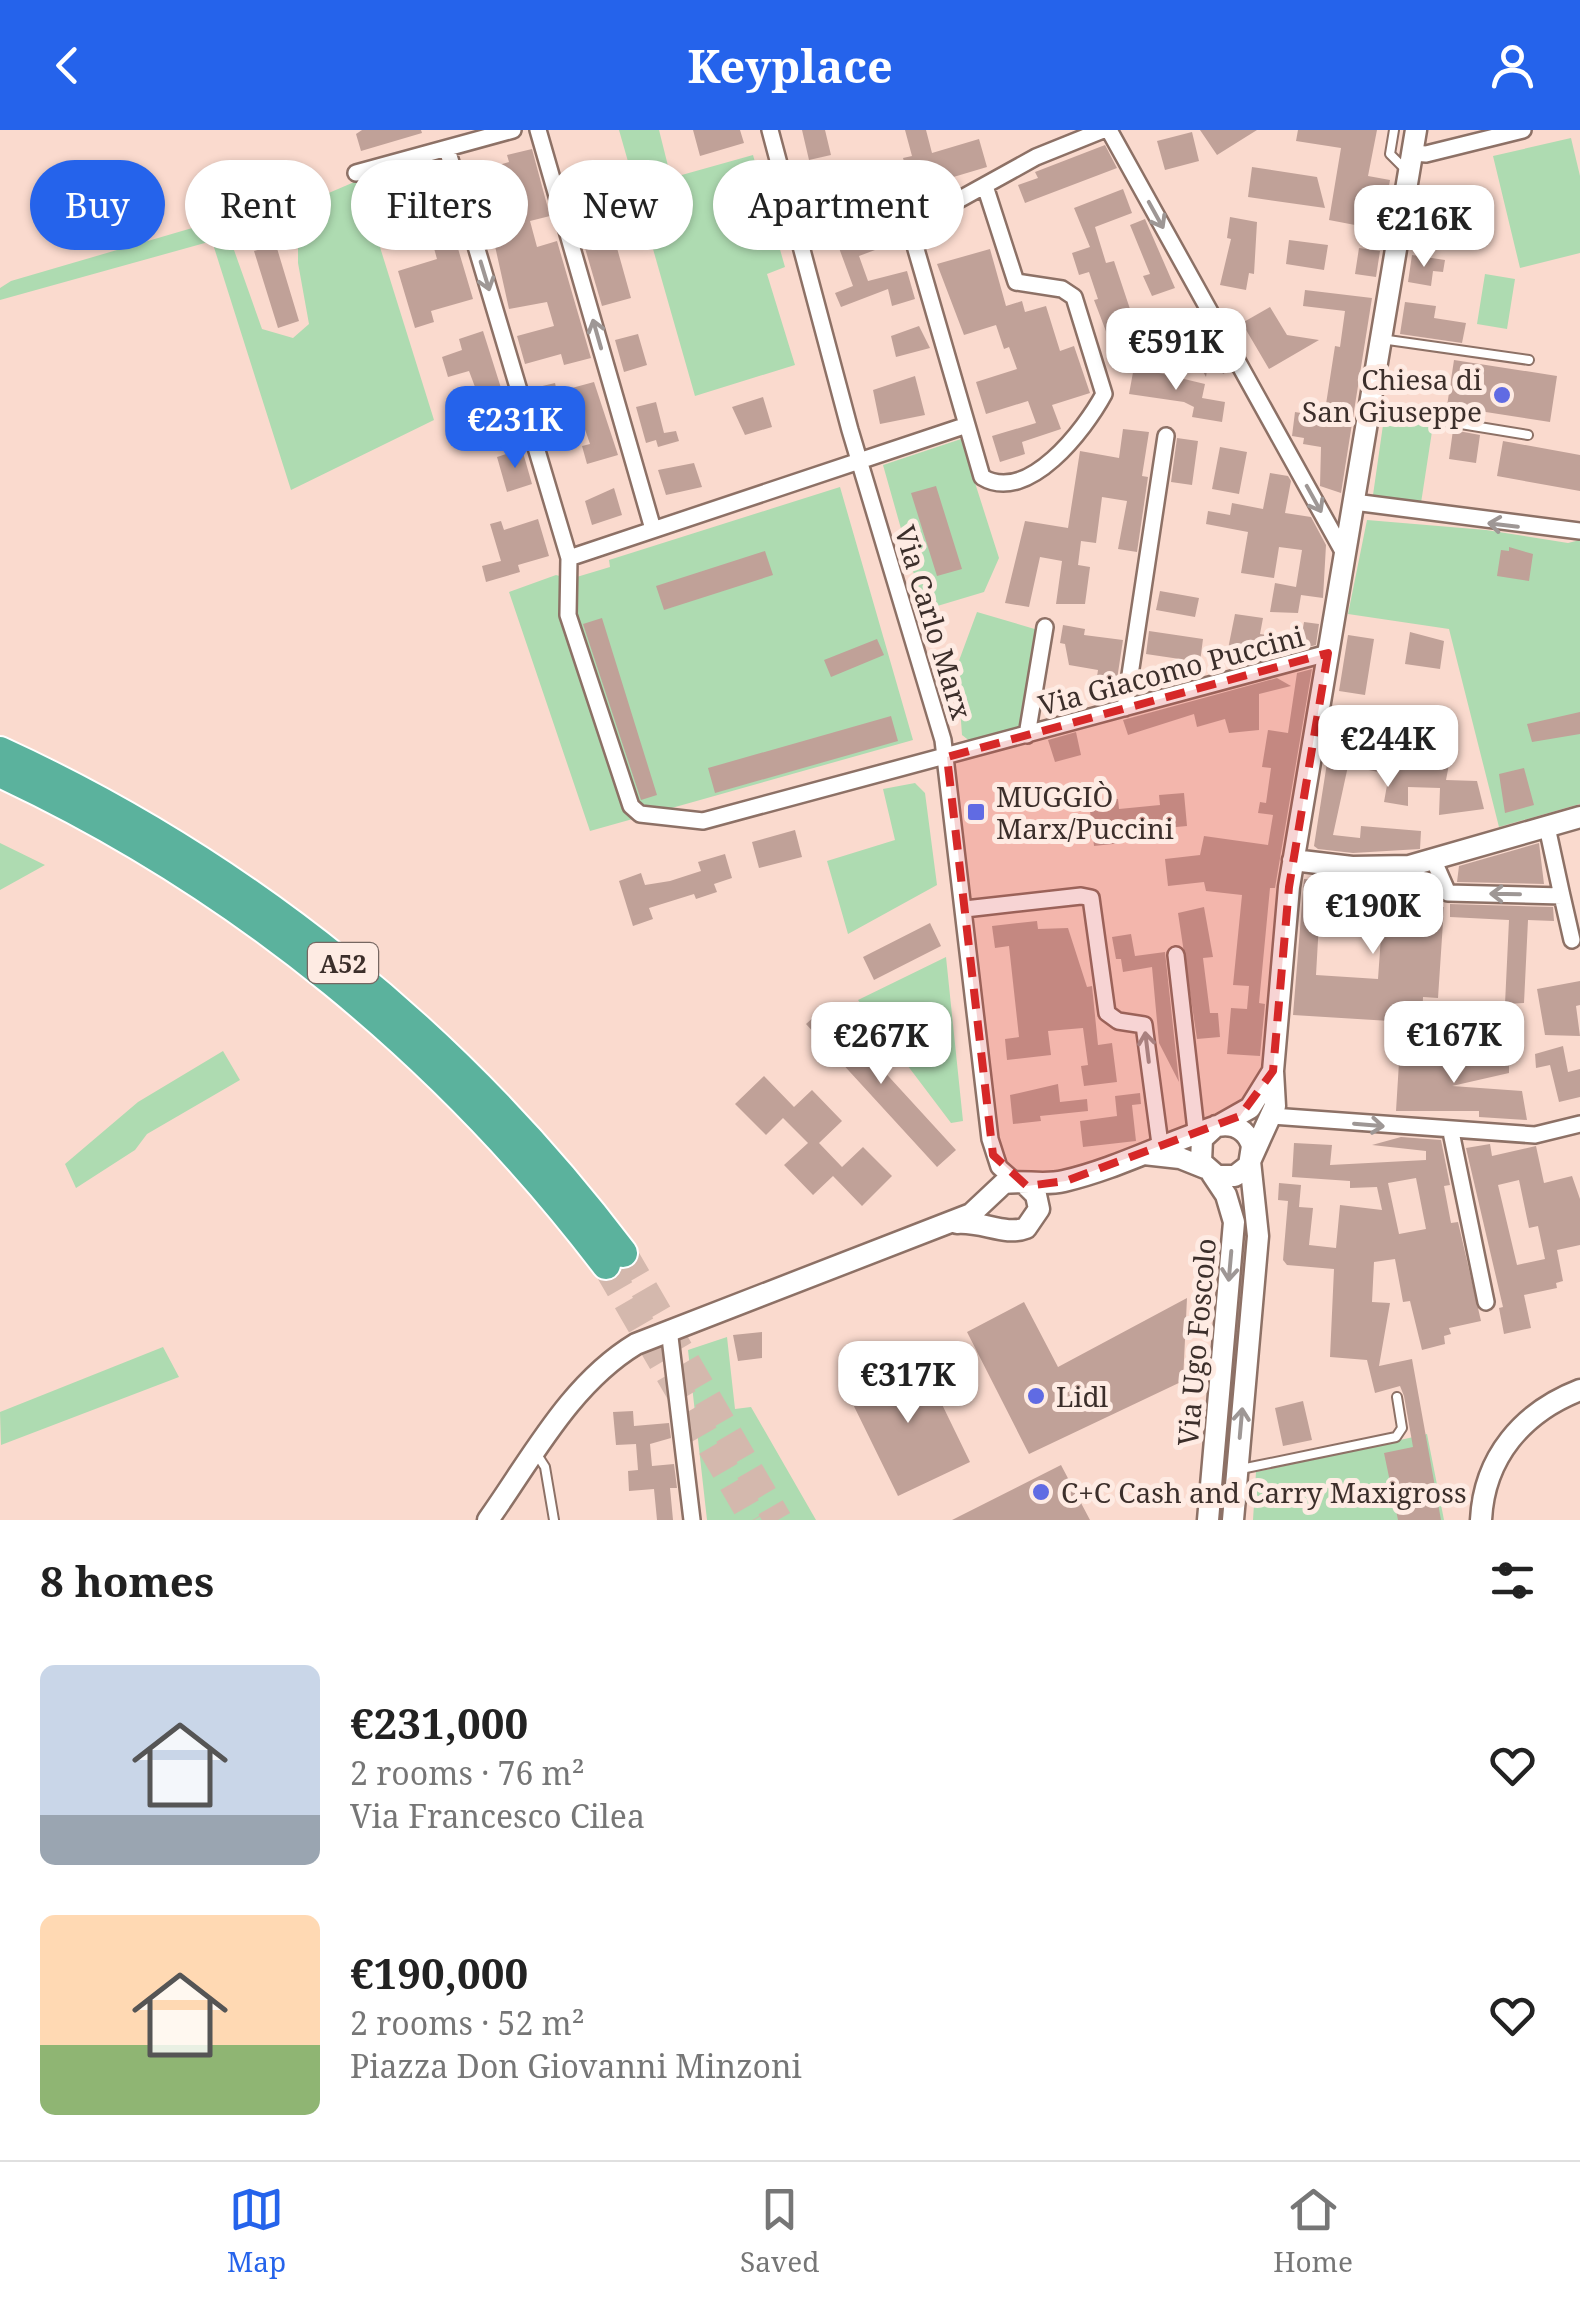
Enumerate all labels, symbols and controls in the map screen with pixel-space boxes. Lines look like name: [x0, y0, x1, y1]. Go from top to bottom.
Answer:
text: Keyplace: [687, 35, 893, 96]
icon: back: [40, 38, 95, 93]
icon: person: [1485, 38, 1540, 93]
chip: Buy: [30, 160, 165, 250]
chip: Rent: [185, 160, 331, 250]
chip: Filters: [351, 160, 528, 250]
chip: New: [548, 160, 693, 250]
chip: Apartment: [713, 160, 964, 250]
pin: €216K: [1354, 185, 1494, 270]
text: €216K: [1376, 196, 1472, 239]
one-way arrow: [1146, 200, 1166, 229]
one-way arrow: [477, 260, 495, 291]
pin: €591K: [1106, 308, 1246, 393]
one-way arrow: [587, 319, 605, 351]
text: €591K: [1128, 319, 1224, 362]
place label: Chiesa di San Giuseppe: [1302, 360, 1482, 430]
marker: Chiesa di San Giuseppe: [1491, 384, 1513, 406]
pin: €231K: [445, 386, 585, 471]
text: €231K: [467, 397, 563, 440]
one-way arrow: [1305, 484, 1325, 513]
one-way arrow: [1487, 515, 1519, 533]
street label: Via Carlo Marx: [887, 521, 982, 724]
street label: Via Giacomo Puccini: [1034, 616, 1308, 724]
pin: €244K: [1318, 705, 1458, 790]
text: €244K: [1340, 716, 1436, 759]
place label: MUGGIÒ Marx/Puccini: [996, 777, 1174, 847]
marker: MUGGIÒ Marx/Puccini: [965, 801, 987, 823]
pin: €190K: [1303, 872, 1443, 957]
text: €190K: [1325, 883, 1421, 926]
one-way arrow: [1490, 885, 1522, 904]
road number: A52: [308, 943, 378, 983]
pin: €167K: [1384, 1001, 1524, 1086]
pin: €267K: [811, 1002, 951, 1087]
text: €167K: [1406, 1012, 1502, 1055]
text: €267K: [833, 1013, 929, 1056]
one-way arrow: [1137, 1032, 1156, 1064]
one-way arrow: [1353, 1115, 1385, 1134]
street label: Via Ugo Foscolo: [1168, 1237, 1224, 1447]
one-way arrow: [1221, 1249, 1240, 1281]
pin: €317K: [838, 1341, 978, 1426]
text: €317K: [860, 1352, 956, 1395]
place label: Lidl: [1056, 1377, 1109, 1415]
marker: Lidl: [1025, 1385, 1047, 1407]
one-way arrow: [1232, 1407, 1251, 1439]
place label: C+C Cash and Carry Maxigross: [1061, 1473, 1467, 1511]
marker: C+C Cash and Carry Maxigross: [1030, 1481, 1052, 1503]
text: 8 homes: [40, 1552, 214, 1609]
icon: filters: [1485, 1553, 1540, 1608]
text: €231,000: [350, 1694, 528, 1751]
icon: home: [120, 1705, 240, 1825]
icon: heart: [1485, 1738, 1540, 1793]
text: 2 rooms · 76 m²: [350, 1751, 585, 1794]
text: Via Francesco Cilea: [350, 1794, 645, 1837]
text: €190,000: [350, 1944, 528, 2001]
icon: home: [120, 1955, 240, 2075]
icon: heart: [1485, 1988, 1540, 2043]
text: 2 rooms · 52 m²: [350, 2001, 585, 2044]
text: Piazza Don Giovanni Minzoni: [350, 2044, 802, 2087]
tab: Map: [227, 2182, 286, 2280]
tab: Saved: [740, 2182, 819, 2280]
tab: Home: [1273, 2182, 1353, 2280]

